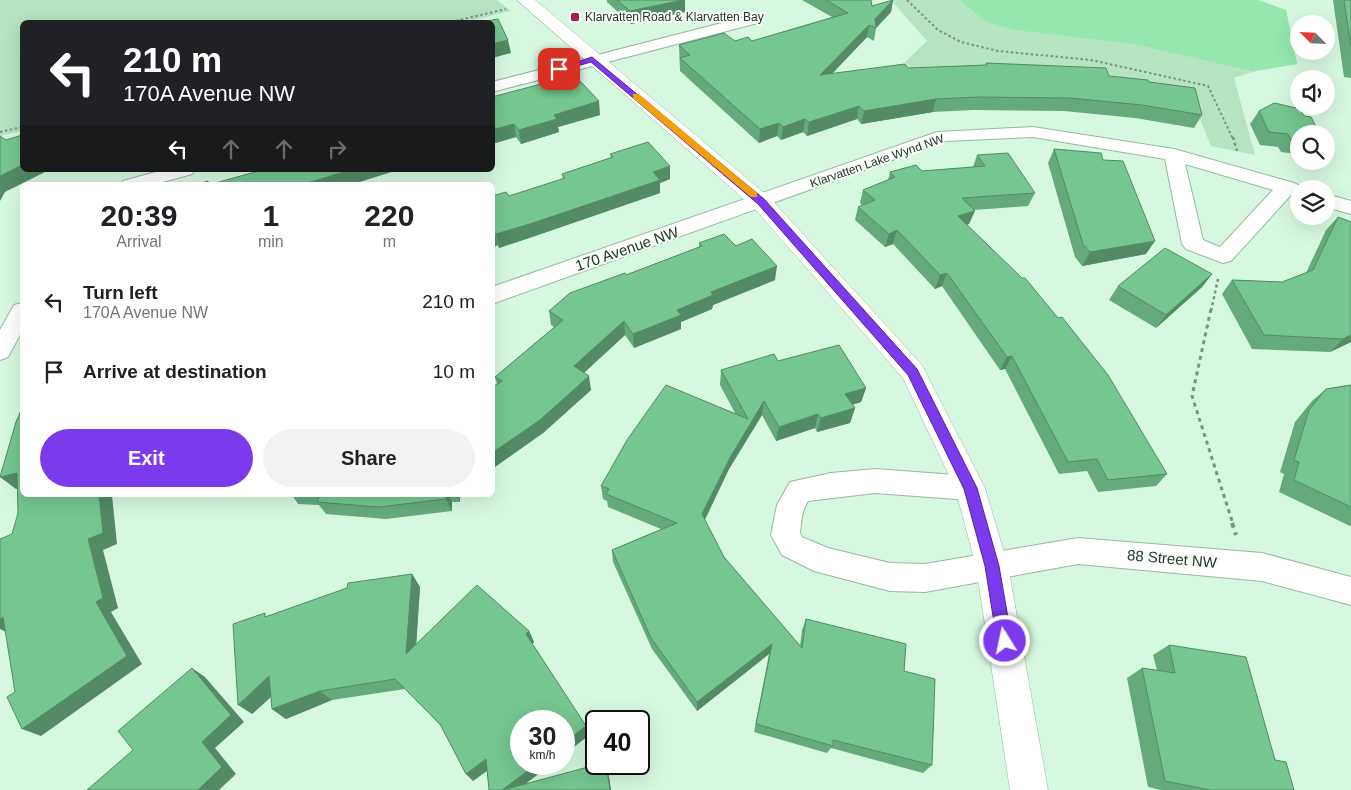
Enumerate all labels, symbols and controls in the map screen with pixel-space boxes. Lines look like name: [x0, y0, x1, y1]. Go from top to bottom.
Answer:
place label: Klarvatten Road & Klarvatten Bay: [585, 10, 764, 24]
marker: Klarvatten Road & Klarvatten Bay: [569, 11, 581, 23]
north arrow: [1290, 15, 1335, 60]
map controls: [1290, 15, 1335, 225]
icon: left: [40, 40, 105, 105]
text: 210 m: [123, 40, 222, 79]
pin: [538, 48, 580, 90]
icon: arrive: [545, 55, 573, 83]
button: sound: [1290, 70, 1335, 115]
text: 170A Avenue NW: [123, 81, 295, 106]
button: search: [1290, 125, 1335, 170]
street label: Klarvatten Lake Wynd NW: [808, 131, 946, 191]
icon: left: [164, 135, 192, 163]
icon: ahead: [217, 135, 245, 163]
icon: ahead: [270, 135, 298, 163]
icon: right: [323, 135, 351, 163]
button: layers: [1290, 180, 1335, 225]
text: 20:39: [101, 199, 177, 232]
text: 1: [262, 199, 279, 232]
text: 220: [364, 199, 414, 232]
street label: 170 Avenue NW: [573, 223, 682, 274]
text: Arrival: [116, 233, 162, 250]
text: min: [258, 233, 284, 250]
text: m: [383, 233, 396, 250]
text: Turn left: [83, 282, 158, 303]
icon: left: [40, 288, 68, 316]
text: 210 m: [422, 291, 475, 312]
text: 170A Avenue NW: [83, 304, 208, 321]
icon: arrive: [40, 358, 68, 386]
text: Arrive at destination: [83, 361, 267, 382]
text: 10 m: [433, 361, 475, 382]
button: Exit: [40, 429, 253, 487]
button: Share: [263, 429, 475, 487]
street label: 88 Street NW: [1126, 546, 1218, 571]
position arrow: [978, 614, 1030, 666]
speed limit sign: 40: [585, 710, 650, 775]
text: 30: [529, 722, 556, 750]
text: km/h: [529, 748, 556, 762]

